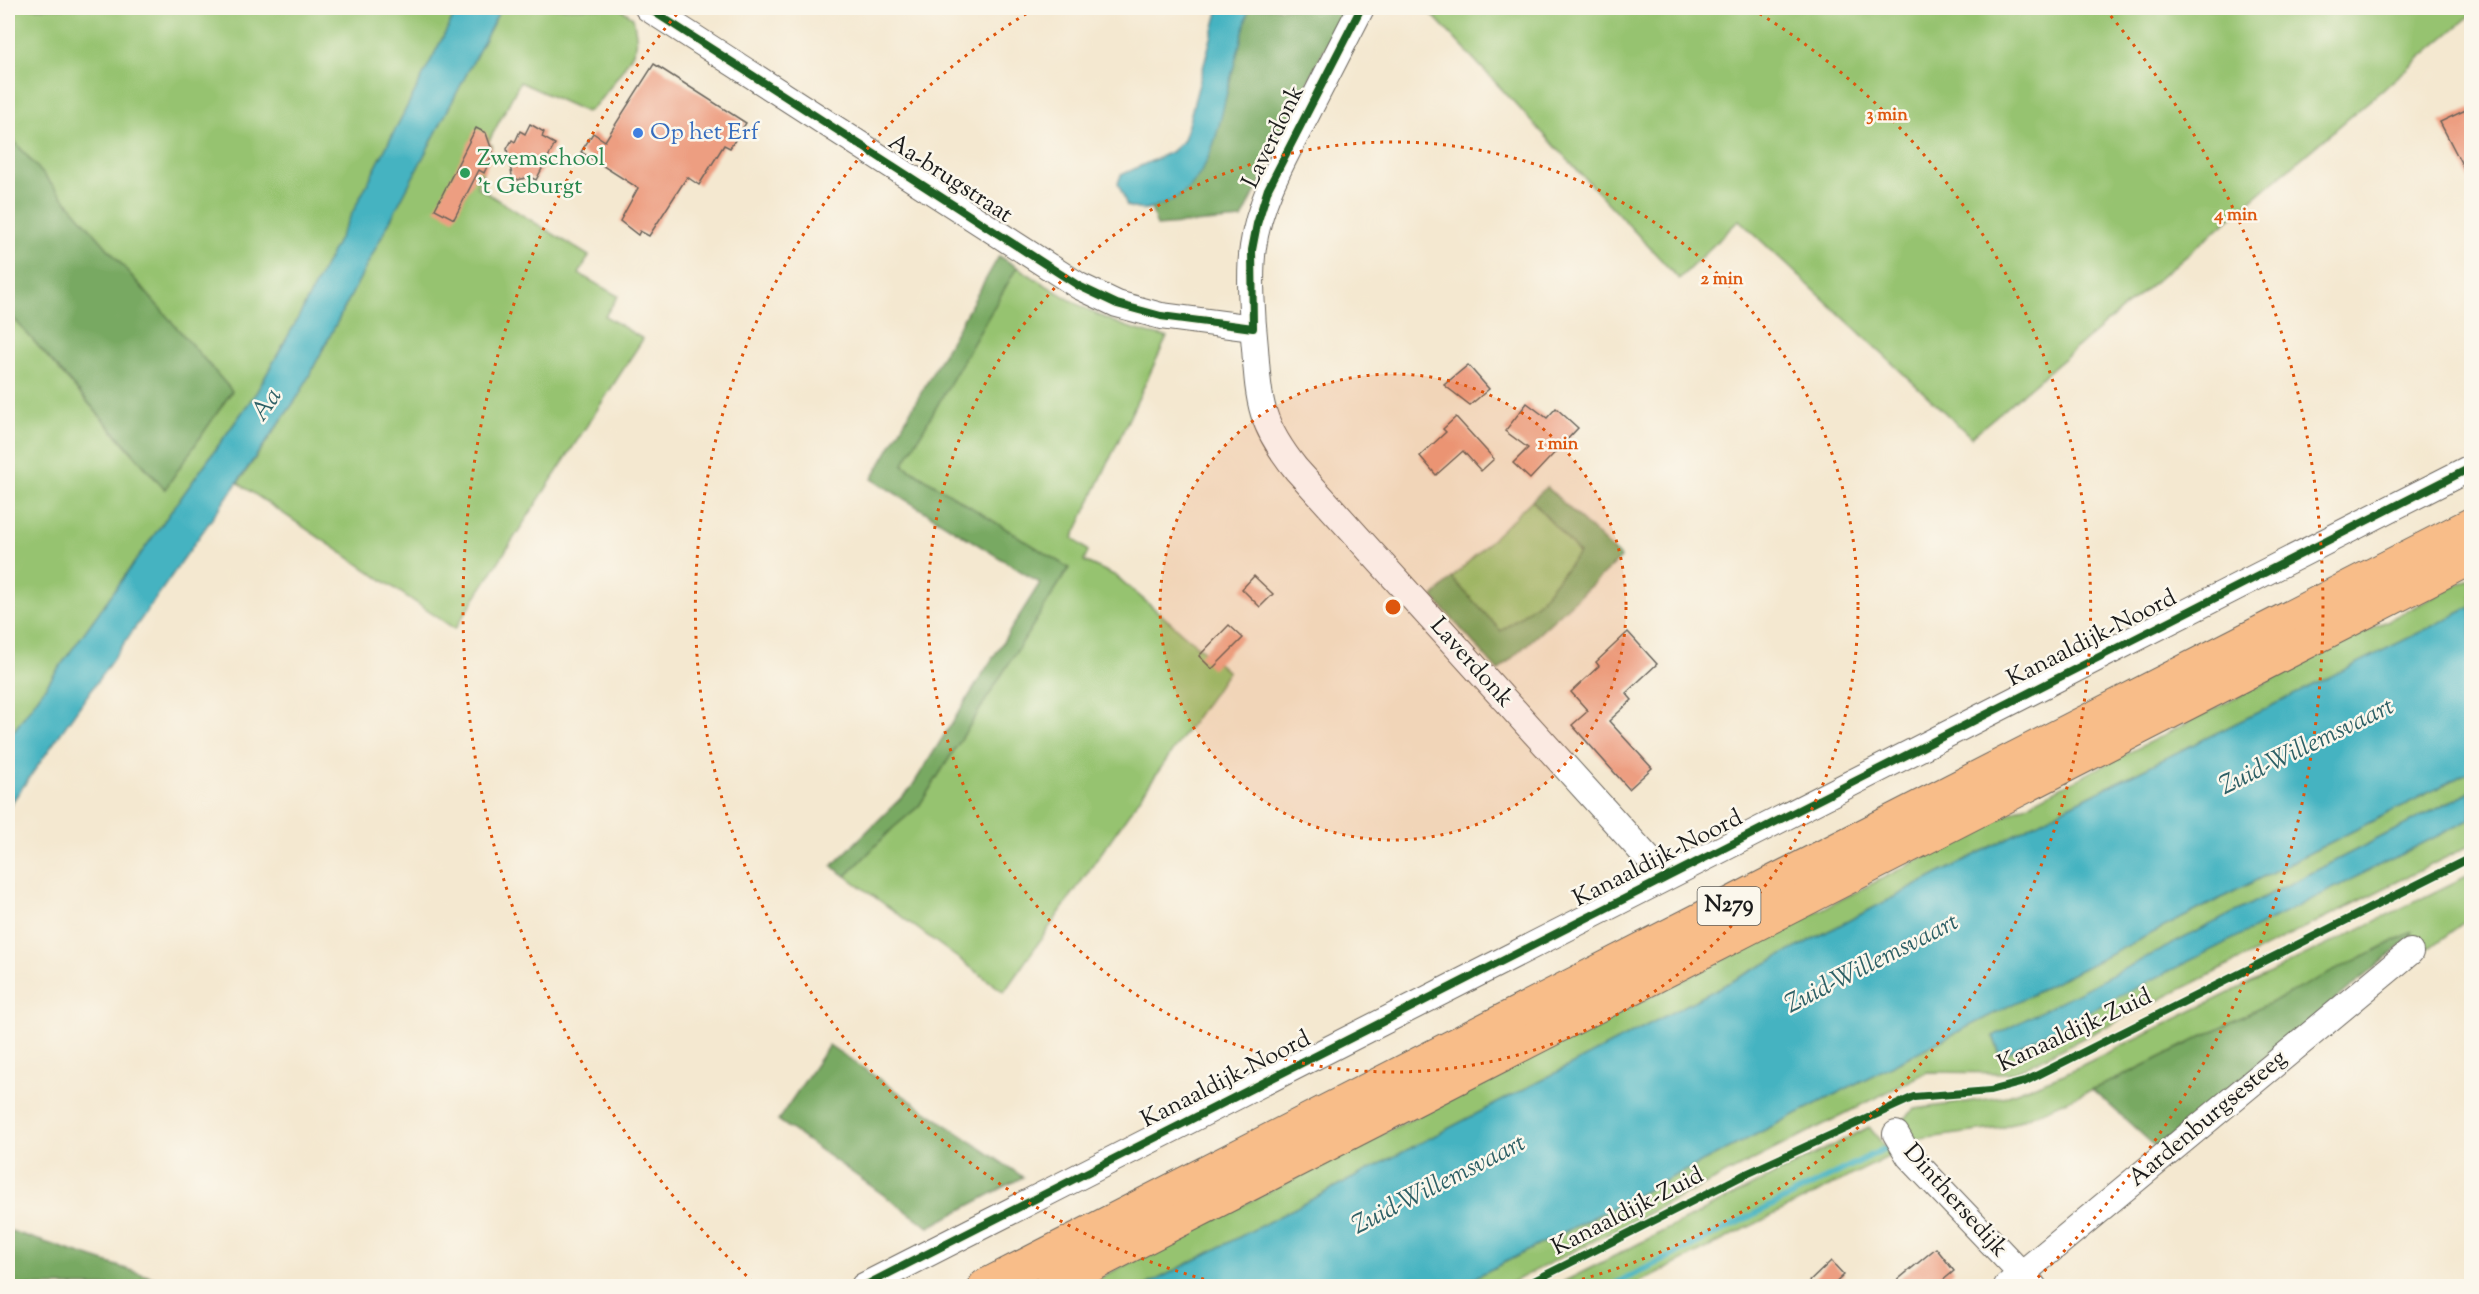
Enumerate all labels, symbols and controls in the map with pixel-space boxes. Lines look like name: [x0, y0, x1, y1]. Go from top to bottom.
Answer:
street label: Laverdonk: [1234, 80, 1314, 194]
text: 3 min: [1866, 103, 1908, 129]
place label: Op het Erf: [650, 116, 761, 150]
marker: Op het Erf: [631, 126, 645, 140]
street label: Aa-brugstraat: [881, 126, 1019, 232]
place label: Zwemschool 't Geburgt: [477, 142, 606, 204]
marker: Zwemschool 't Geburgt: [458, 166, 472, 180]
text: 4 min: [2213, 203, 2258, 229]
text: 2 min: [1701, 267, 1744, 293]
water label: Aa: [242, 381, 292, 429]
text: 1 min: [1538, 432, 1579, 458]
street label: Kanaaldijk-Noord: [2001, 581, 2183, 696]
centre of rings: [1383, 597, 1403, 617]
street label: Laverdonk: [1421, 610, 1521, 716]
water label: Zuid-Willemsvaart: [2213, 689, 2401, 805]
street label: Kanaaldijk-Noord: [1567, 801, 1749, 916]
road number: N279: [1698, 887, 1760, 925]
water label: Zuid-Willemsvaart: [1779, 904, 1965, 1024]
street label: Kanaaldijk-Zuid: [1992, 980, 2158, 1082]
street label: Kanaaldijk-Noord: [1135, 1022, 1317, 1137]
street label: Aardenburgsesteeg: [2121, 1042, 2295, 1196]
water label: Zuid-Willemsvaart: [1346, 1125, 1532, 1245]
street label: Dinthersedijk: [1895, 1137, 2015, 1265]
street label: Kanaaldijk-Zuid: [1546, 1159, 1710, 1265]

